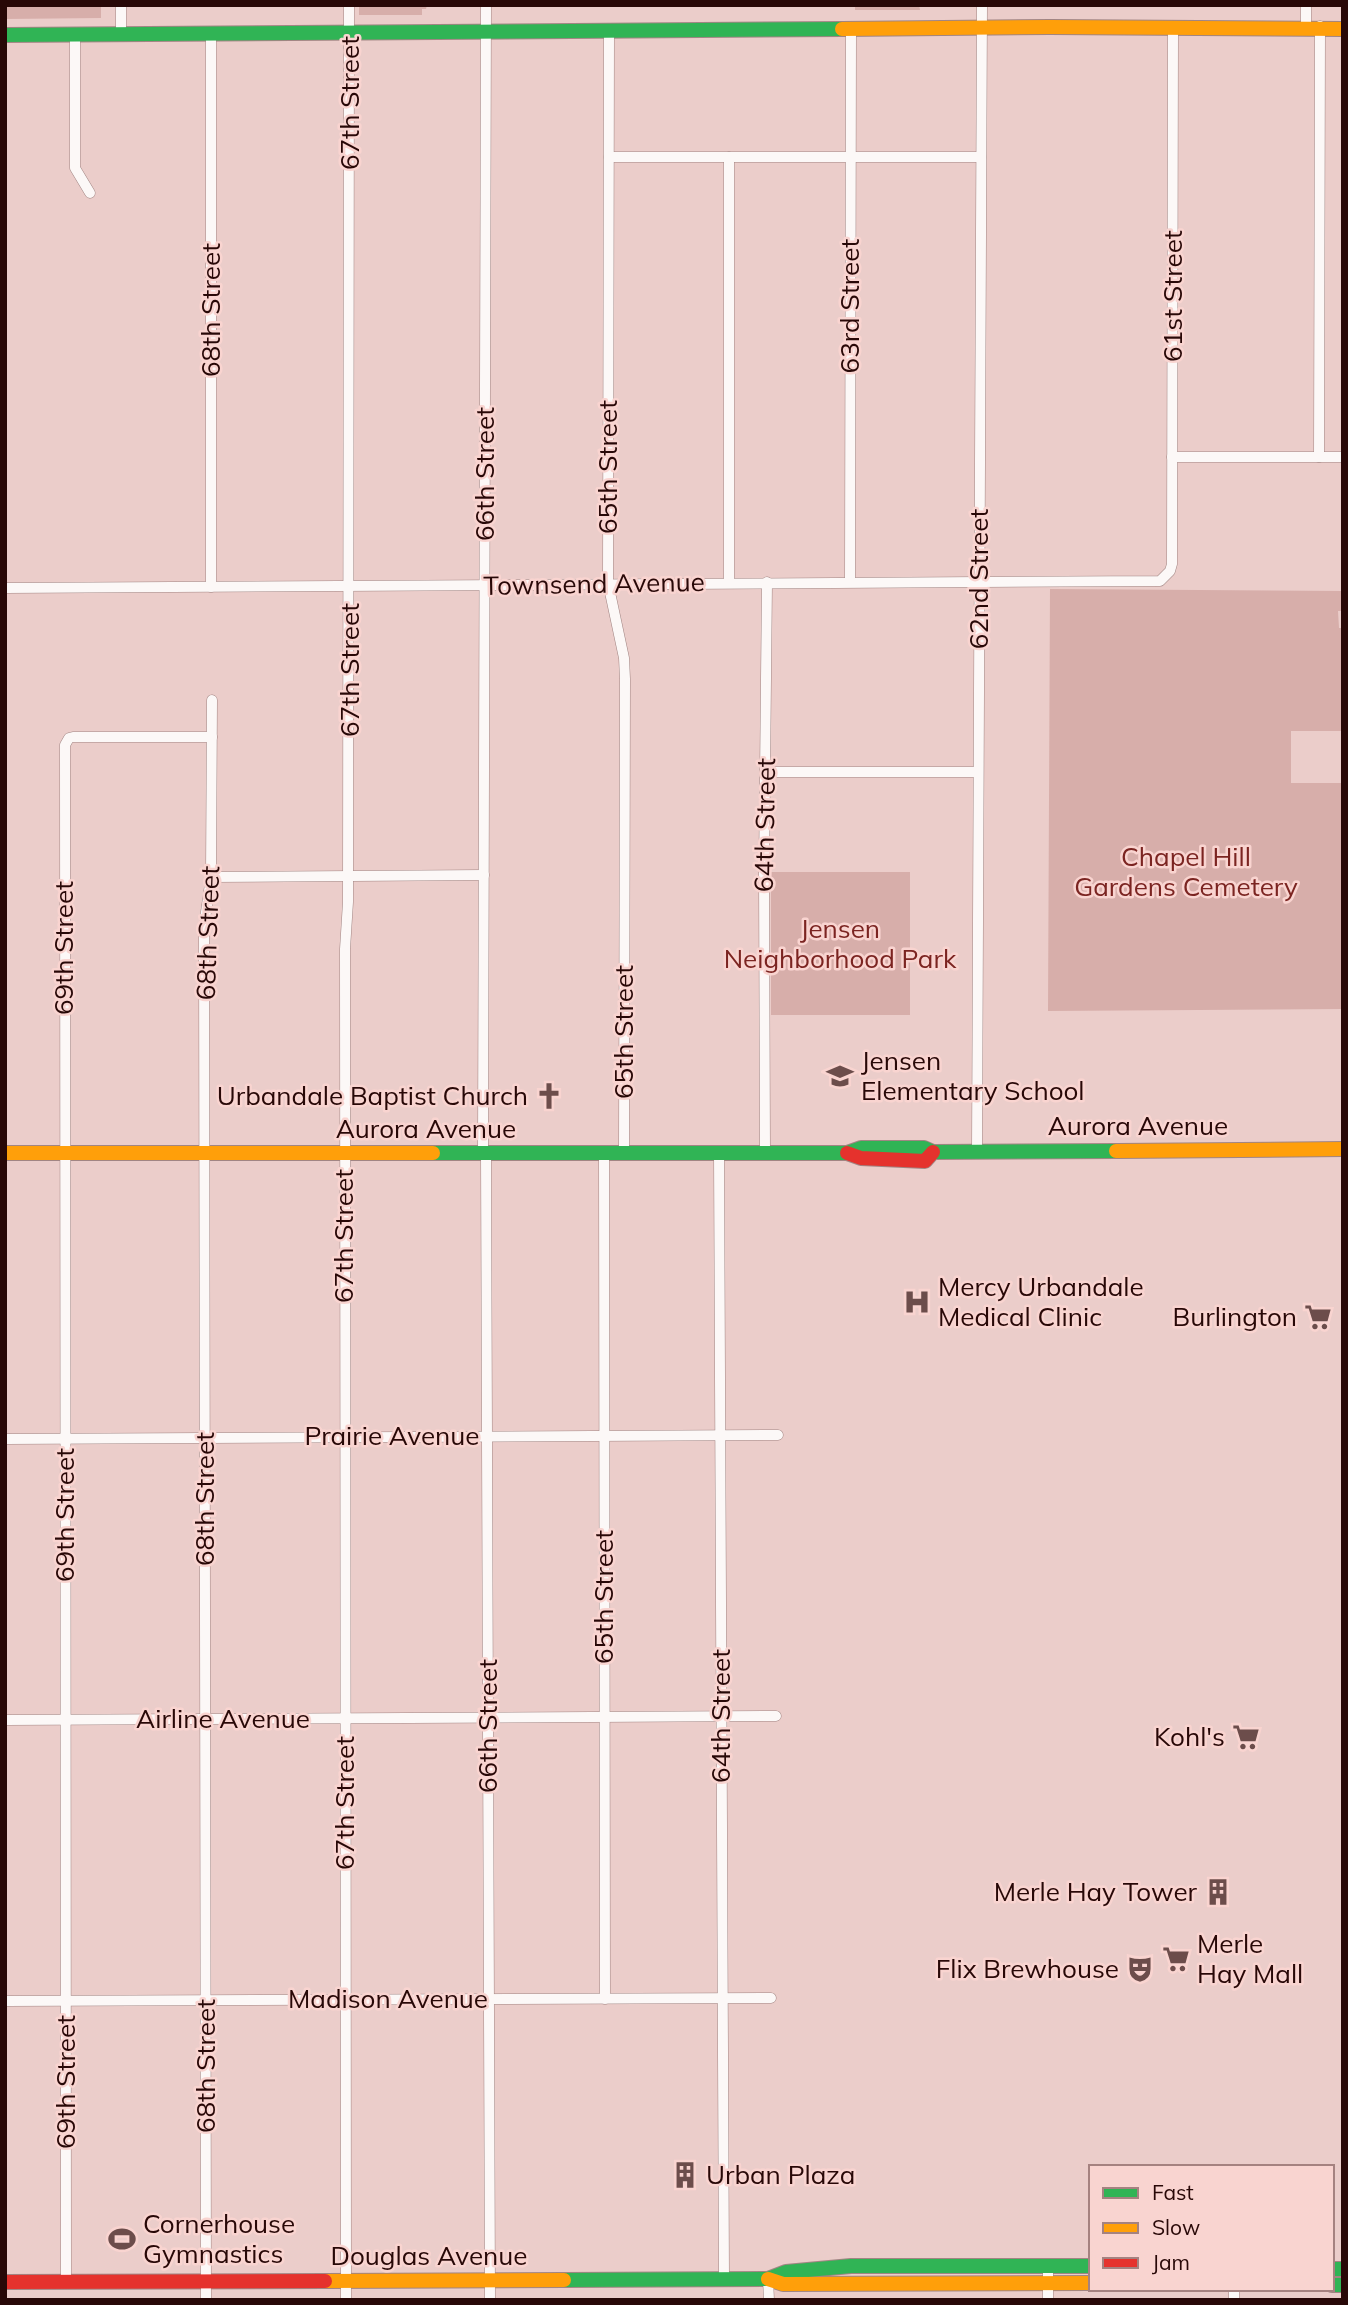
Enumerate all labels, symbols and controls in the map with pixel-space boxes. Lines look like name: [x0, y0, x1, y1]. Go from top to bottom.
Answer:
street label: 67th Street: [333, 36, 366, 170]
street label: 61st Street: [1156, 230, 1189, 362]
street label: 63rd Street: [833, 239, 866, 373]
street label: 68th Street: [194, 243, 227, 377]
street label: 65th Street: [591, 400, 624, 534]
street label: 66th Street: [468, 407, 501, 541]
street label: 62nd Street: [962, 509, 995, 649]
street label: Townsend Avenue: [483, 565, 705, 602]
street label: 67th Street: [333, 603, 366, 737]
street label: 64th Street: [747, 758, 782, 892]
park label: Chapel Hill Gardens Cemetery: [1074, 840, 1298, 903]
street label: 68th Street: [189, 865, 226, 1001]
street label: 69th Street: [47, 881, 80, 1015]
park label: Jensen Neighborhood Park: [724, 912, 957, 975]
street label: 65th Street: [607, 965, 640, 1099]
place label: Jensen Elementary School: [861, 1044, 1085, 1107]
school or university icon: Jensen Elementary School: [825, 1061, 855, 1091]
place label: Urbandale Baptist Church: [217, 1079, 528, 1112]
church icon: Urbandale Baptist Church: [534, 1081, 564, 1111]
street label: Aurora Avenue: [1048, 1109, 1228, 1142]
street label: Aurora Avenue: [336, 1112, 516, 1145]
street label: 67th Street: [327, 1169, 360, 1303]
place label: Mercy Urbandale Medical Clinic: [938, 1270, 1144, 1333]
hospital icon: Mercy Urbandale Medical Clinic: [902, 1287, 932, 1317]
place label: Burlington: [1173, 1300, 1297, 1333]
supermarket icon: Burlington: [1303, 1302, 1333, 1332]
street label: Prairie Avenue: [305, 1419, 479, 1452]
street label: 68th Street: [188, 1432, 221, 1566]
street label: 69th Street: [48, 1448, 81, 1582]
street label: 65th Street: [587, 1530, 620, 1664]
street label: 64th Street: [704, 1649, 737, 1783]
street label: 66th Street: [471, 1659, 504, 1793]
street label: Airline Avenue: [136, 1702, 310, 1735]
place label: Kohl's: [1154, 1720, 1225, 1753]
supermarket icon: Kohl's: [1231, 1722, 1261, 1752]
street label: 67th Street: [328, 1736, 361, 1870]
place label: Merle Hay Tower: [994, 1875, 1198, 1908]
building icon: Merle Hay Tower: [1203, 1877, 1233, 1907]
place label: Merle Hay Mall: [1197, 1927, 1303, 1990]
supermarket icon: Merle Hay Mall: [1161, 1944, 1191, 1974]
place label: Flix Brewhouse: [936, 1952, 1119, 1985]
theatre icon: Flix Brewhouse: [1125, 1954, 1155, 1984]
street label: Madison Avenue: [288, 1982, 488, 2015]
street label: 68th Street: [189, 1999, 222, 2133]
street label: 69th Street: [49, 2015, 82, 2149]
place label: Urban Plaza: [706, 2158, 855, 2191]
building icon: Urban Plaza: [670, 2160, 700, 2190]
legend: [1089, 2165, 1334, 2291]
text: Fast: [1152, 2179, 1194, 2205]
place label: Cornerhouse Gymnastics: [143, 2207, 295, 2270]
text: Slow: [1152, 2214, 1200, 2240]
sports icon: Cornerhouse Gymnastics: [107, 2224, 137, 2254]
street label: Douglas Avenue: [331, 2239, 527, 2272]
text: Jam: [1152, 2249, 1190, 2275]

